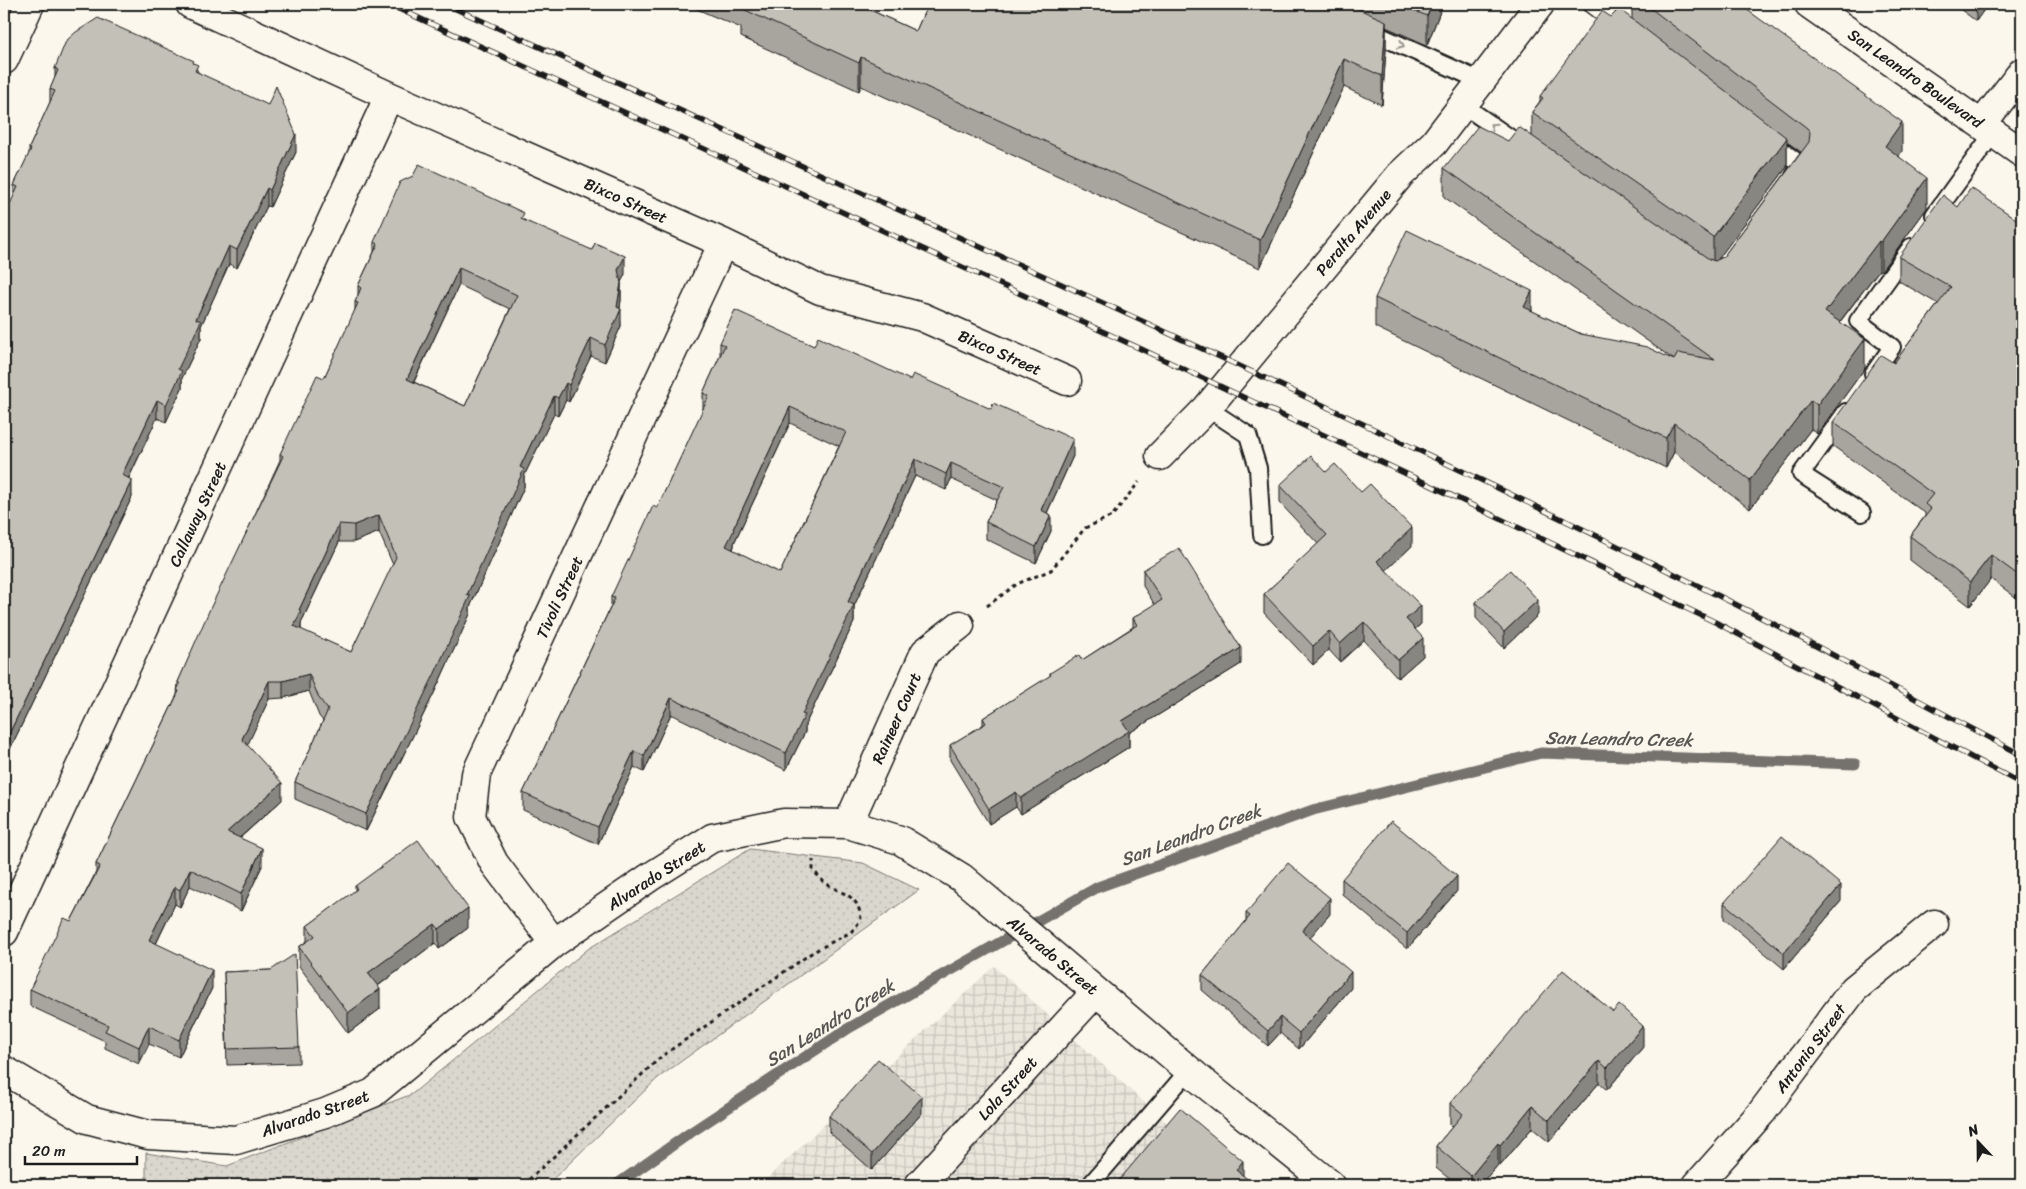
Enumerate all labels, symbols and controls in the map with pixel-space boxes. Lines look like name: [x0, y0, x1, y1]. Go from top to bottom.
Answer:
street label: San Leandro Boulevard: [1842, 21, 1991, 137]
one-way arrow: [1396, 38, 1405, 49]
one-way arrow: [1489, 123, 1498, 132]
street label: Bixco Street: [579, 169, 672, 232]
street label: Peralta Avenue: [1308, 182, 1399, 283]
street label: Bixco Street: [953, 321, 1046, 384]
street label: Callaway Street: [160, 457, 235, 572]
street label: Tivoli Street: [528, 551, 591, 643]
street label: Raineer Court: [863, 668, 930, 769]
water label: San Leandro Creek: [1545, 722, 1695, 756]
water label: San Leandro Creek: [1116, 794, 1267, 875]
street label: Alvarado Street: [600, 833, 711, 919]
street label: Alvarado Street: [999, 907, 1105, 1003]
water label: San Leandro Creek: [759, 970, 902, 1076]
street label: Antonio Street: [1766, 997, 1854, 1100]
street label: Lola Street: [970, 1049, 1045, 1127]
street label: Alvarado Street: [256, 1081, 373, 1146]
north arrow: [1954, 1116, 2004, 1166]
text: N: [1963, 1117, 1983, 1144]
scale bar: [25, 1134, 138, 1166]
text: 20 m: [32, 1138, 66, 1164]

